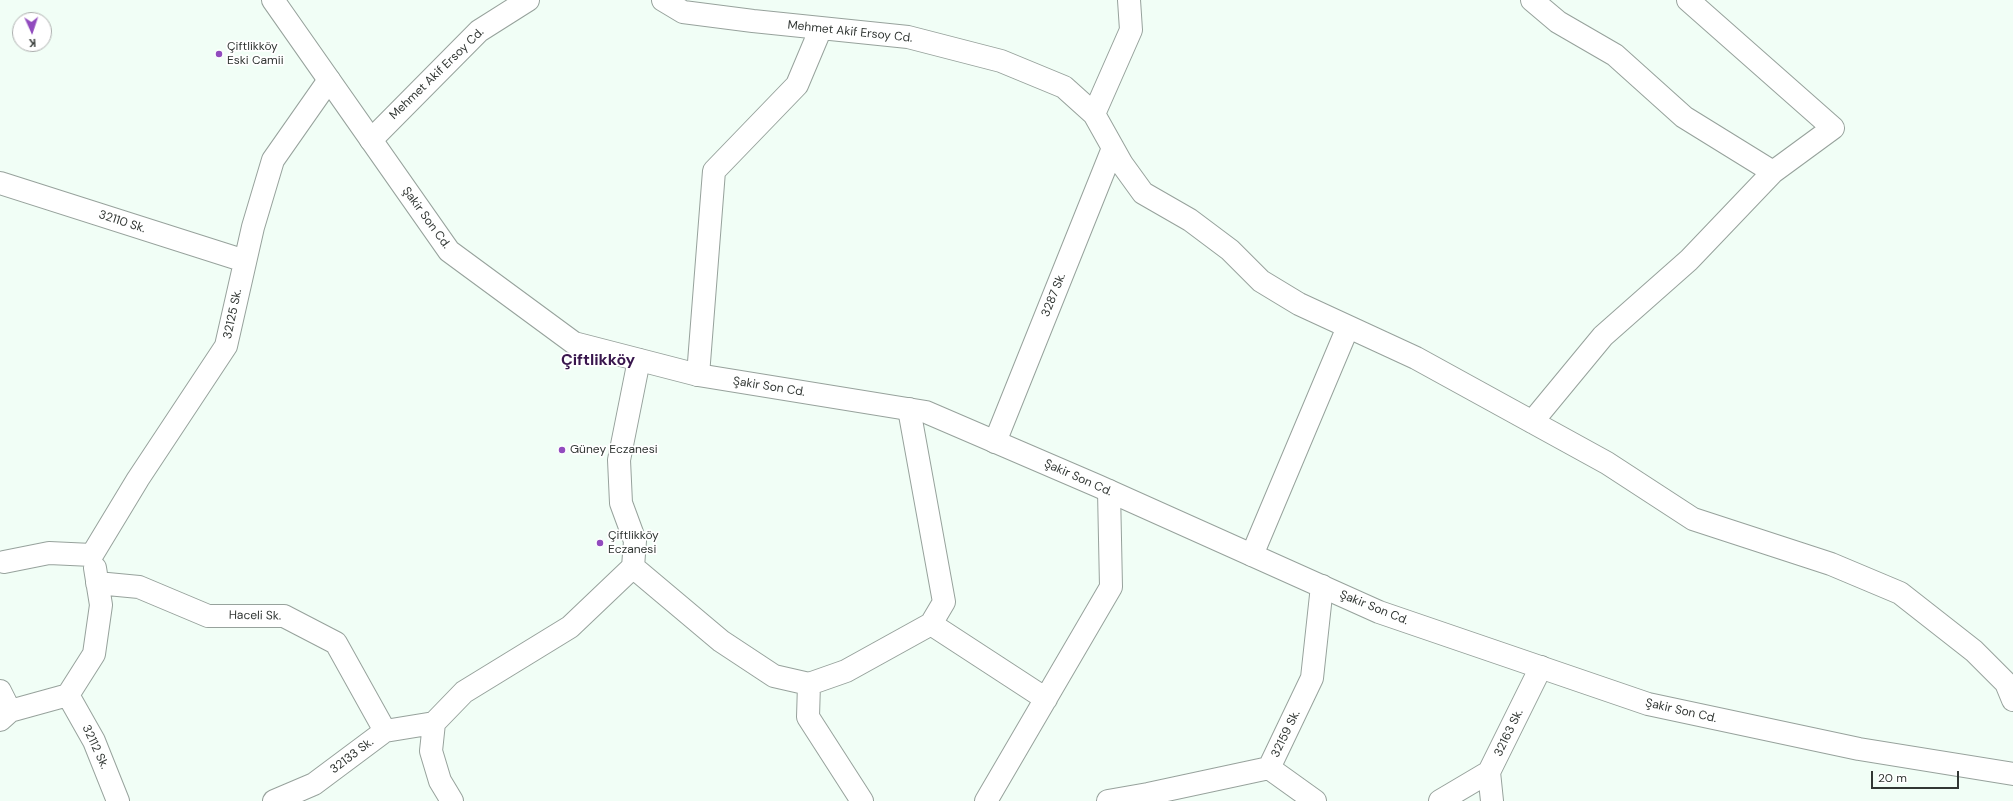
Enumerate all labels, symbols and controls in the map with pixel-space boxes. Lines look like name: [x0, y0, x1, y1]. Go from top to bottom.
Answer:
north arrow: [12, 12, 52, 52]
street label: Mehmet Akif Ersoy Cd.: [787, 18, 913, 46]
street label: Mehmet Akif Ersoy Cd.: [387, 25, 487, 123]
text: K: [29, 36, 37, 50]
place label: Çiftlikköy Eski Camii: [227, 40, 284, 68]
marker: Çiftlikköy Eski Camii: [214, 49, 224, 59]
street label: Şakir Son Cd.: [399, 184, 453, 252]
street label: 32110 Sk.: [97, 208, 147, 236]
street label: 3287 Sk.: [1039, 271, 1069, 319]
street label: 32125 Sk.: [221, 288, 245, 340]
district label: Çiftlikköy: [561, 351, 635, 371]
street label: Şakir Son Cd.: [732, 374, 806, 400]
place label: Güney Eczanesi: [570, 443, 658, 457]
marker: Güney Eczanesi: [557, 445, 567, 455]
street label: Şakir Son Cd.: [1042, 457, 1114, 499]
place label: Çiftlikköy Eczanesi: [608, 529, 659, 557]
marker: Çiftlikköy Eczanesi: [595, 538, 605, 548]
street label: Şakir Son Cd.: [1338, 588, 1410, 628]
street label: Haceli Sk.: [229, 608, 281, 624]
street label: Şakir Son Cd.: [1644, 696, 1718, 726]
street label: 32163 Sk.: [1491, 707, 1527, 759]
street label: 32159 Sk.: [1268, 708, 1304, 760]
street label: 32112 Sk.: [79, 723, 111, 771]
street label: 32133 Sk.: [327, 735, 377, 777]
scale bar: [1873, 763, 1961, 789]
text: 20 m: [1878, 770, 1907, 786]

